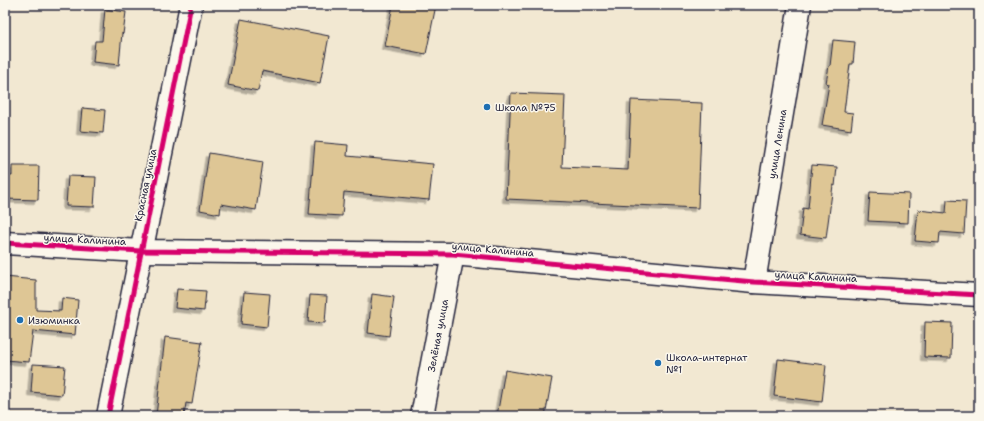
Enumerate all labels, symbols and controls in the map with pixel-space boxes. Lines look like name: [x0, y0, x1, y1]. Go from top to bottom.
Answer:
place label: Школа №75: [495, 101, 556, 114]
marker: Школа №75: [482, 102, 492, 112]
street label: улица Ленина: [765, 107, 790, 180]
street label: Красная улица: [131, 147, 160, 223]
street label: улица Калинина: [43, 231, 127, 248]
street label: улица Калинина: [451, 239, 535, 260]
street label: улица Калинина: [774, 268, 858, 285]
street label: Зелёная улица: [425, 297, 451, 373]
place label: Изюминка: [28, 314, 81, 327]
marker: Изюминка: [15, 315, 25, 325]
place label: Школа-интернат №1: [666, 351, 748, 376]
marker: Школа-интернат №1: [653, 358, 663, 368]

